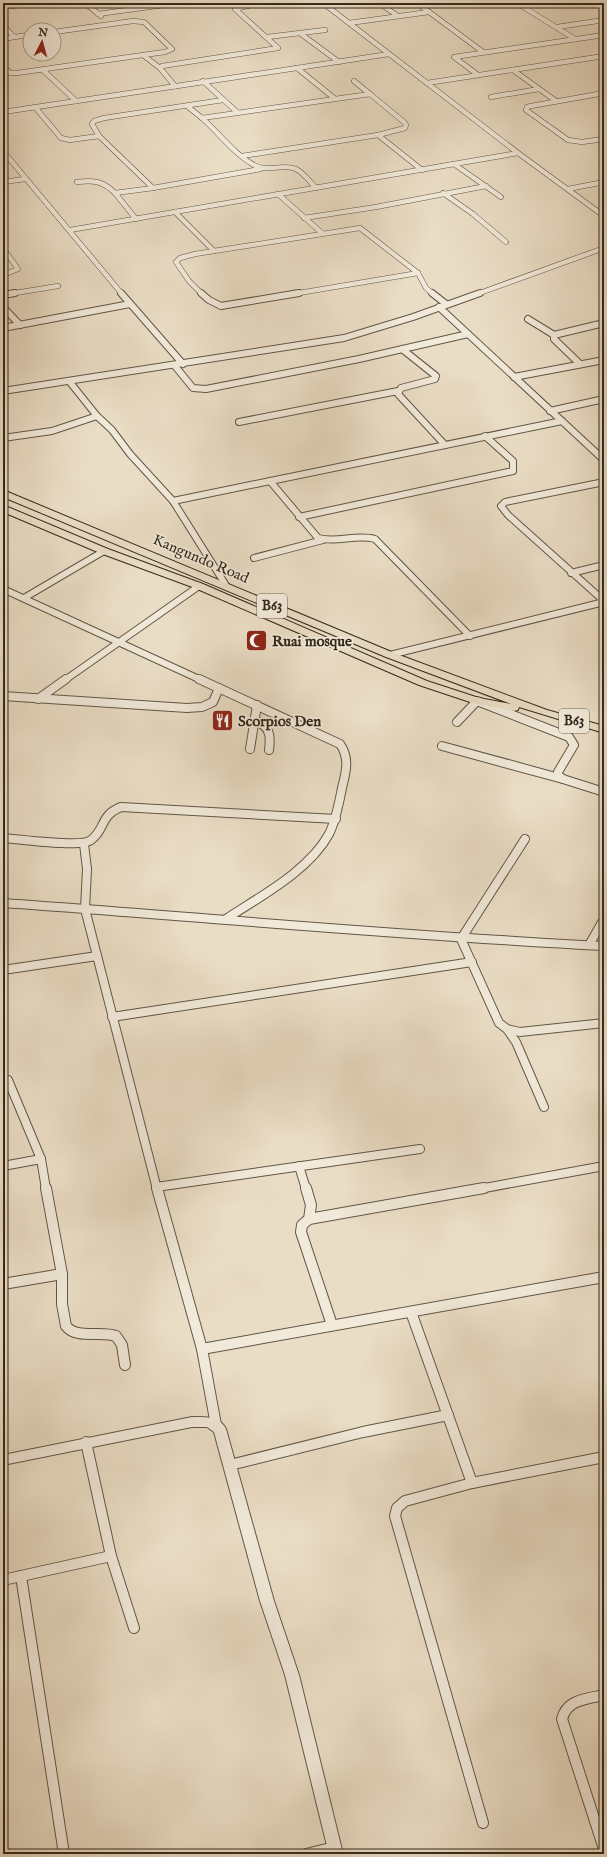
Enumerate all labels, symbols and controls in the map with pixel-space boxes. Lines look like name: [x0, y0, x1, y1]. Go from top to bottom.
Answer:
north arrow: [22, 22, 62, 62]
text: N: [36, 25, 49, 41]
street label: Kangundo Road: [150, 530, 253, 588]
road number: B63: [257, 594, 287, 618]
mosque icon: Ruai mosque: [244, 628, 270, 654]
place label: Ruai mosque: [272, 632, 352, 651]
restaurant icon: Scorpios Den: [209, 708, 235, 734]
road number: B63: [559, 709, 589, 733]
place label: Scorpios Den: [238, 712, 321, 731]

